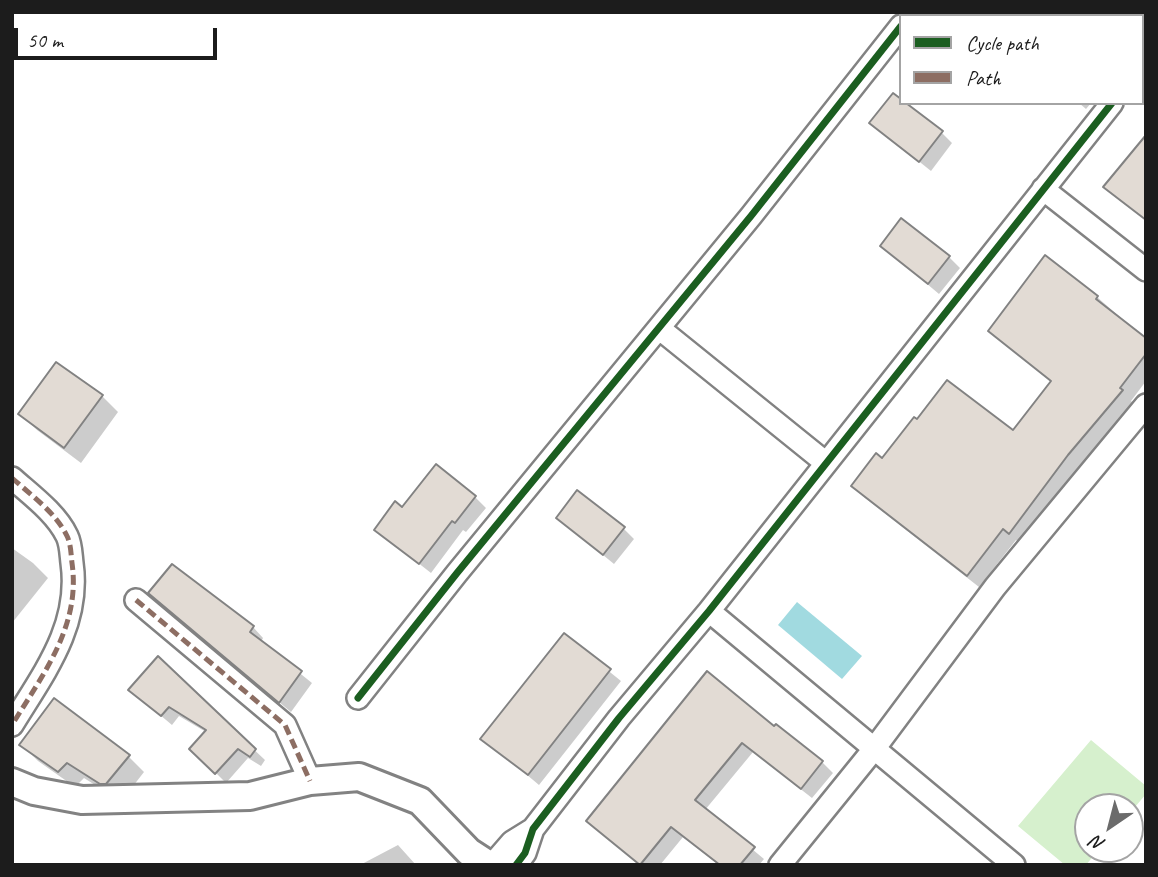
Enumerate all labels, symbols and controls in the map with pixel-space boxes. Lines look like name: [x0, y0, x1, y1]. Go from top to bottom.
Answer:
scale bar: [18, 14, 220, 58]
legend: [899, 14, 1144, 105]
text: 50 m: [27, 27, 63, 53]
text: Cycle path: [966, 30, 1039, 56]
text: Path: [966, 65, 1001, 91]
north arrow: [1074, 793, 1144, 863]
text: N: [1086, 830, 1110, 857]

